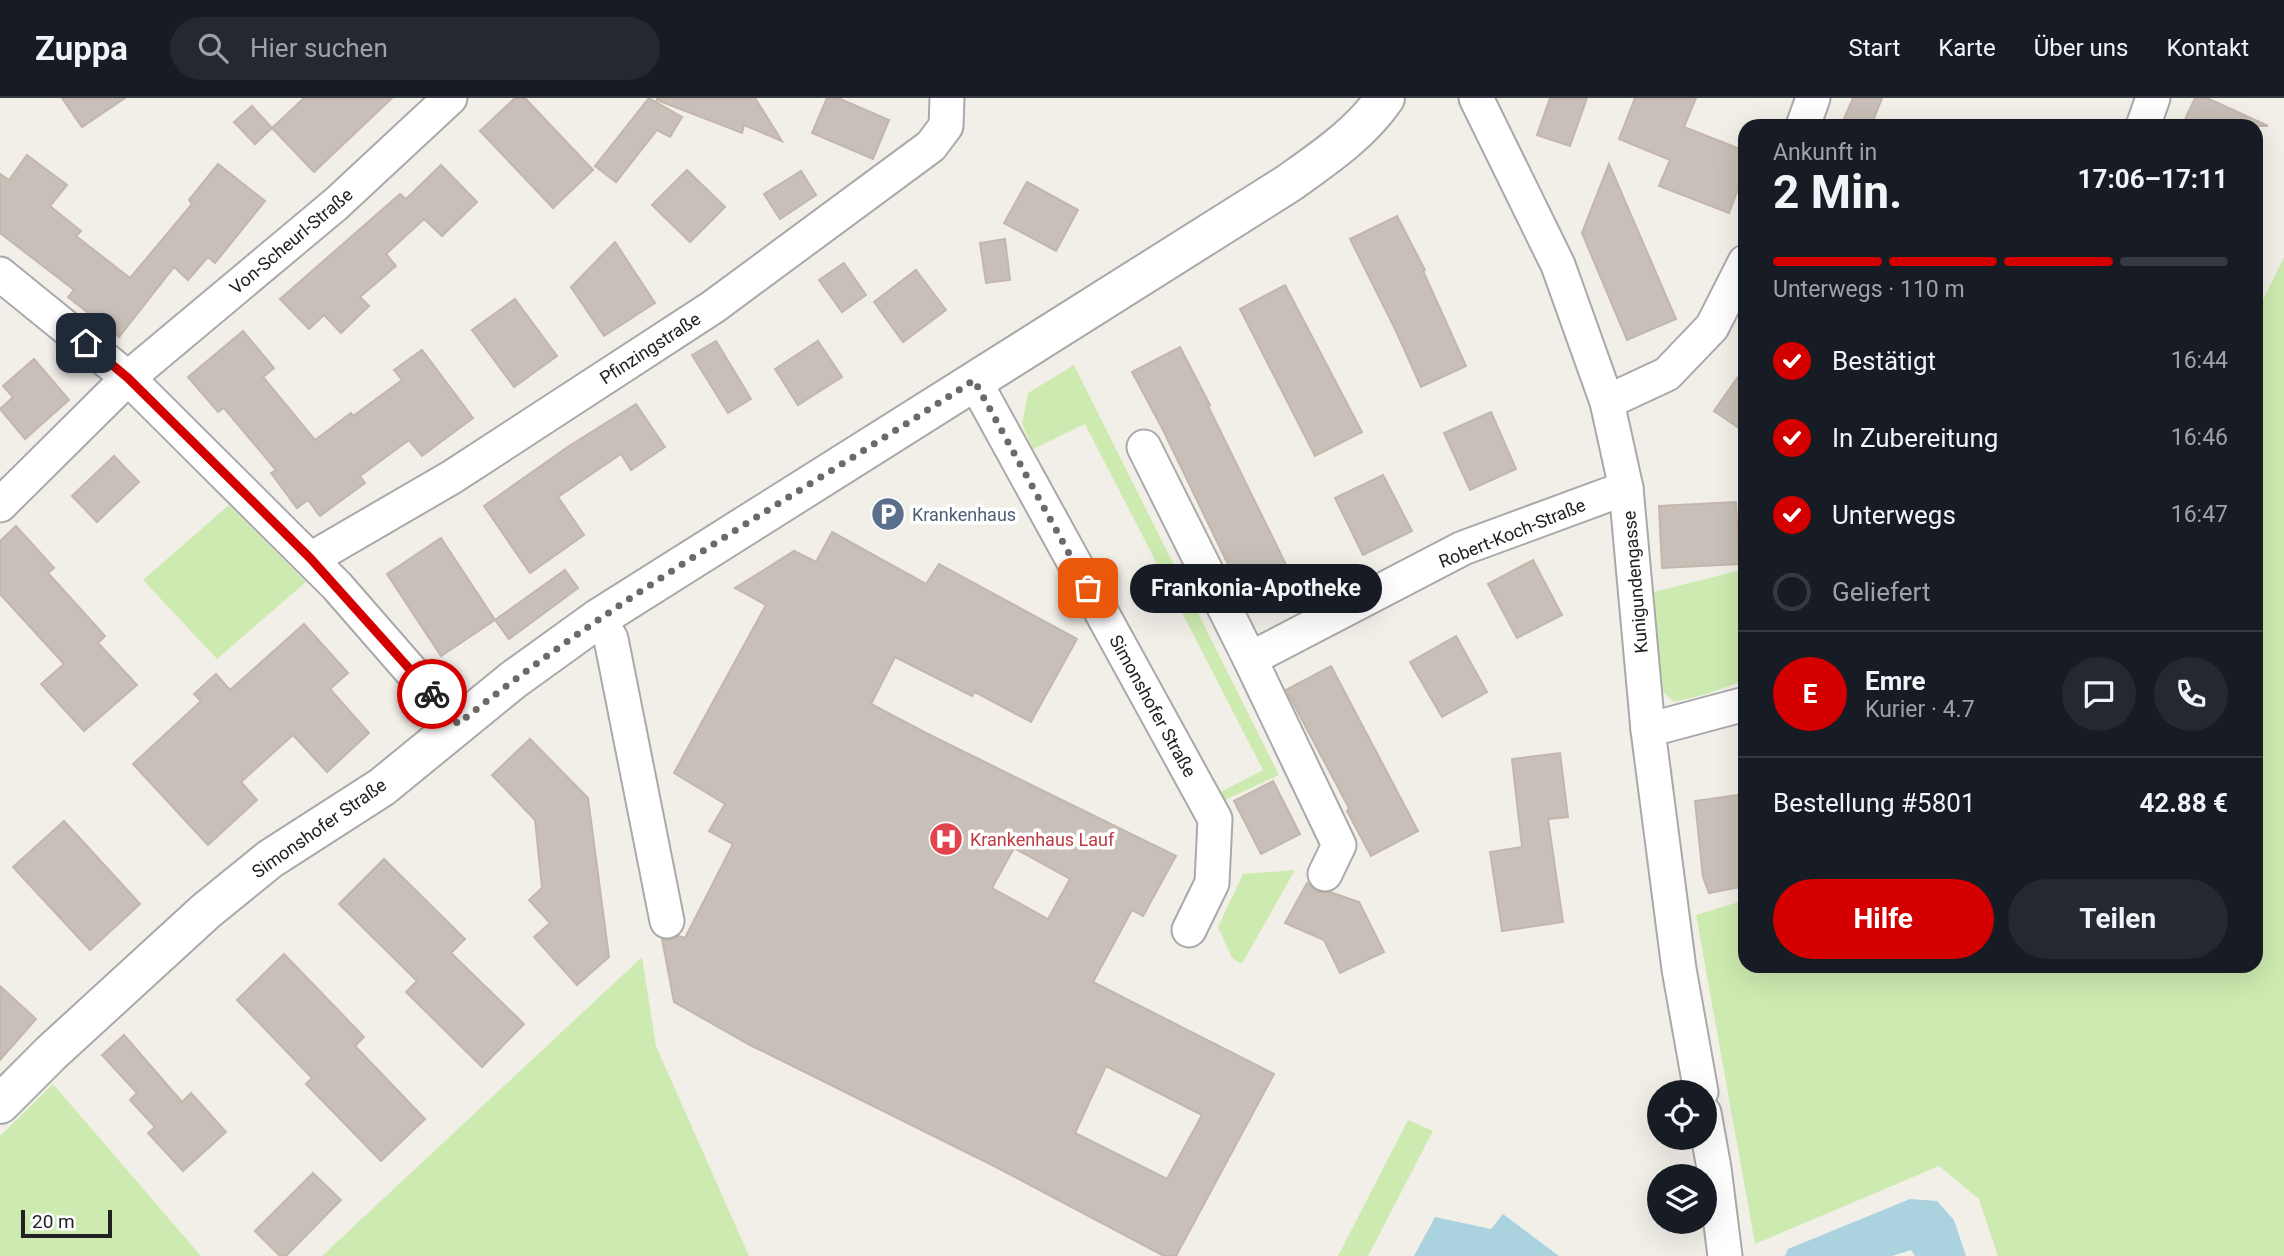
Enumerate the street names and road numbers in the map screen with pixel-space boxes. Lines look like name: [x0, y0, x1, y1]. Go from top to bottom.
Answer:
street label: Von-Scheurl-Straße: [225, 184, 357, 298]
street label: Pfinzingstraße: [596, 308, 704, 388]
street label: Robert-Koch-Straße: [1436, 494, 1588, 572]
street label: Kunigundengasse: [1618, 510, 1652, 654]
street label: Simonshofer Straße: [1105, 631, 1201, 781]
street label: Simonshofer Straße: [248, 774, 390, 882]

